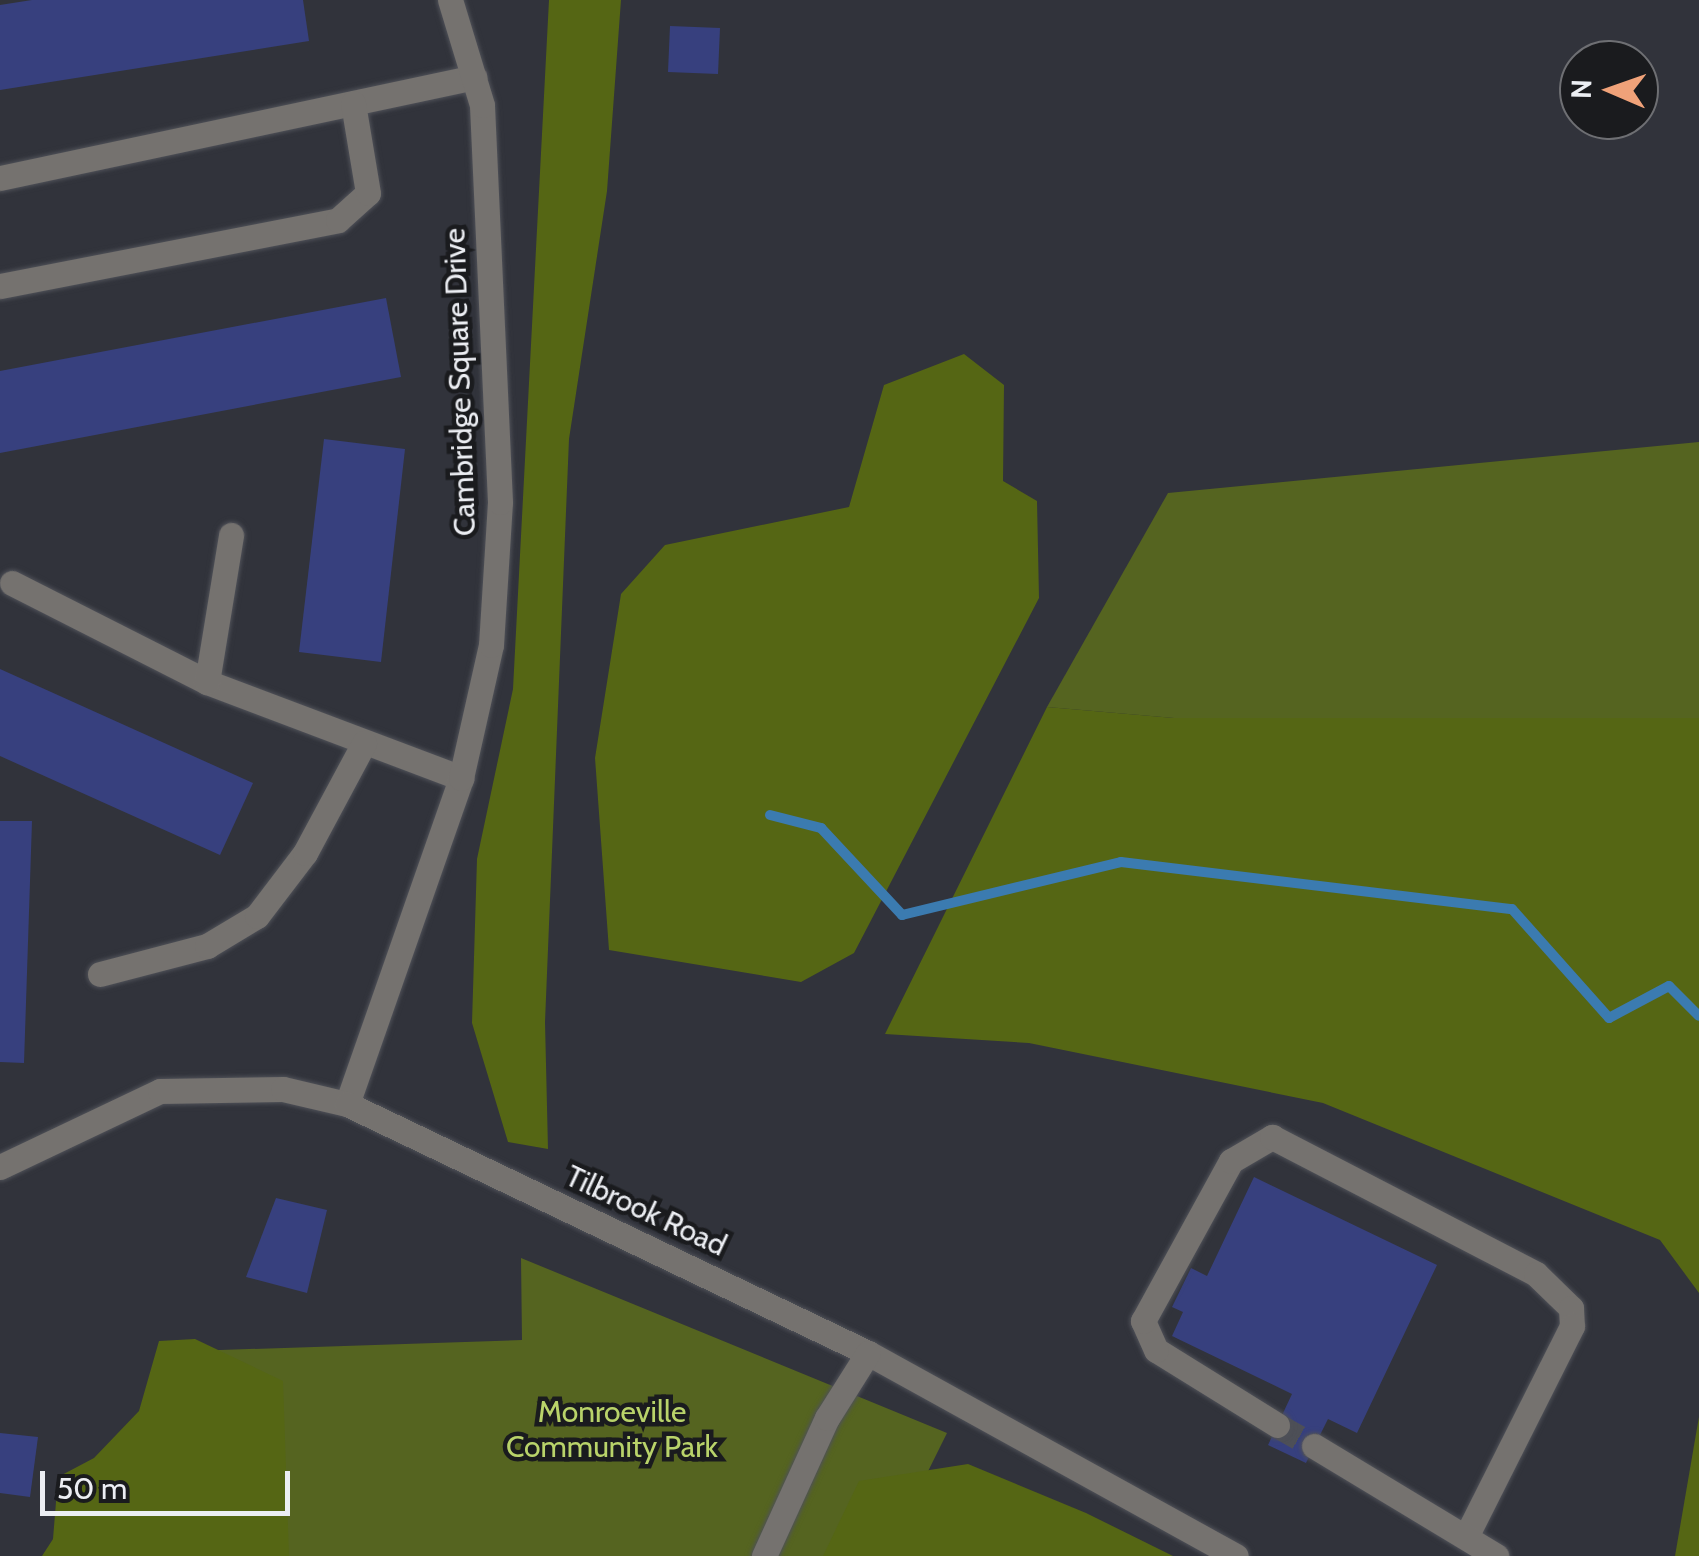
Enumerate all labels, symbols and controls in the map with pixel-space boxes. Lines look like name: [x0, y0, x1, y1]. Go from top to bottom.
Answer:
north arrow: [1559, 40, 1659, 140]
text: N: [1564, 79, 1598, 100]
street label: Cambridge Square Drive: [437, 227, 483, 537]
street label: Tilbrook Road: [560, 1158, 732, 1264]
park label: Monroeville Community Park: [506, 1394, 718, 1464]
scale bar: [45, 1451, 295, 1513]
text: 50 m: [57, 1470, 127, 1507]

